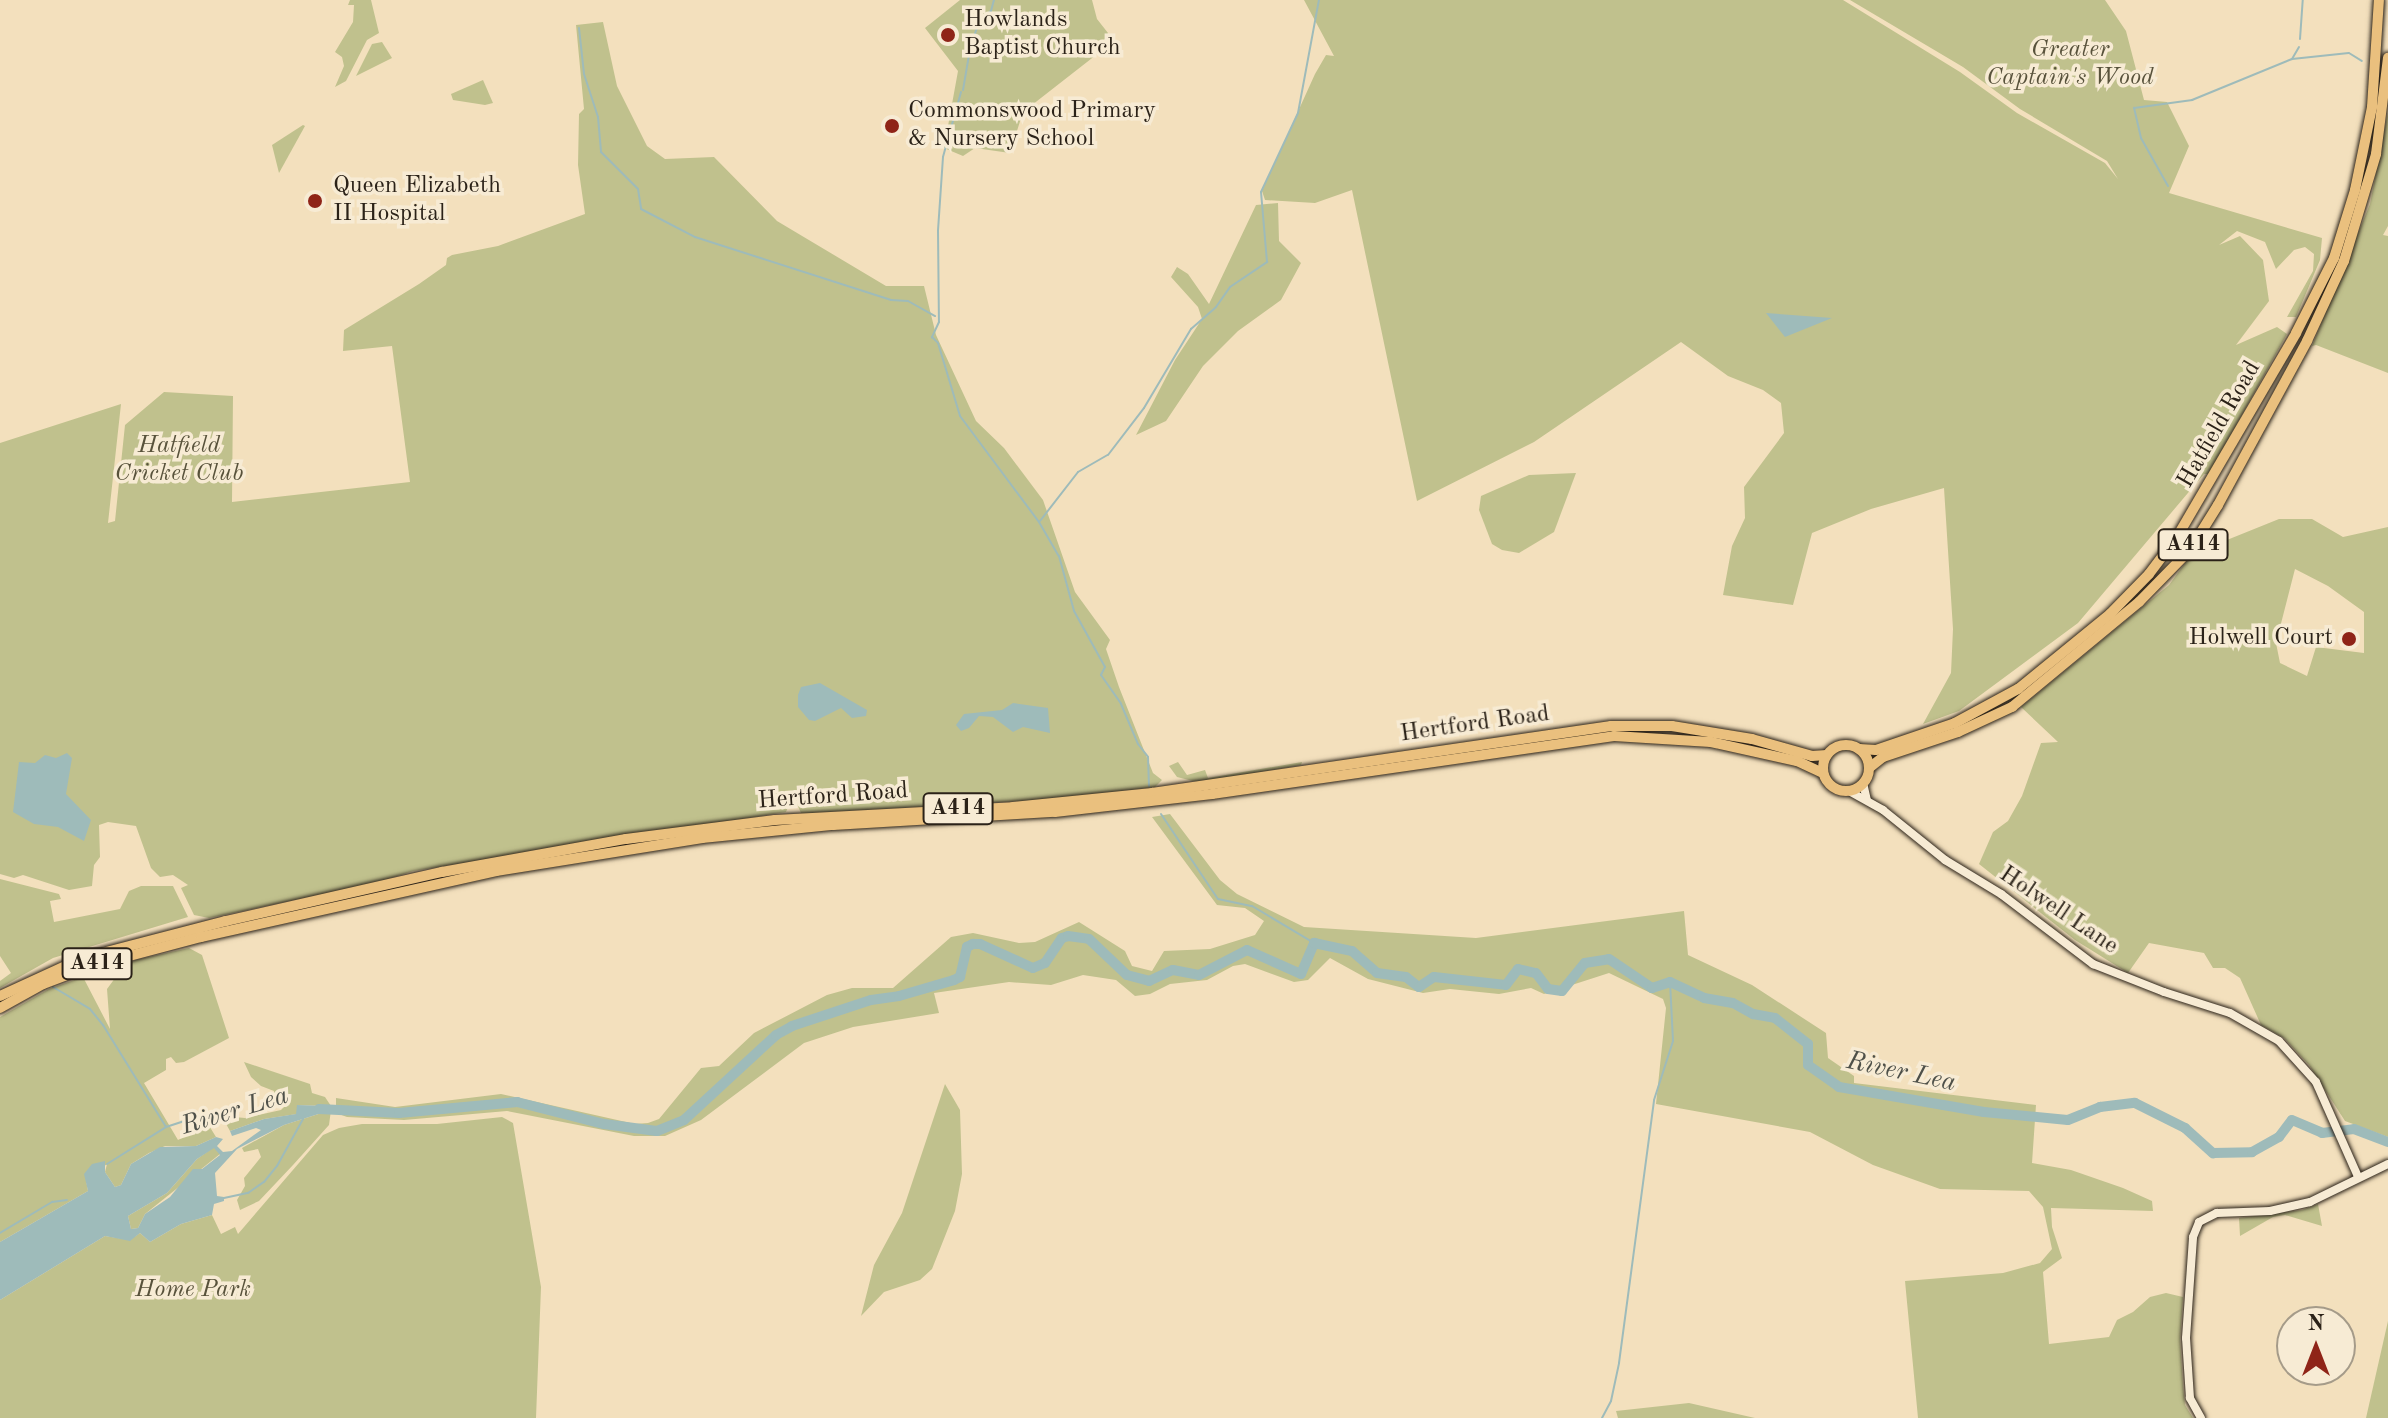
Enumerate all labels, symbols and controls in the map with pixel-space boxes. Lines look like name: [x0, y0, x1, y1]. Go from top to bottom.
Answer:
place label: Howlands Baptist Church: [964, 7, 1121, 63]
marker: Howlands Baptist Church: [939, 26, 957, 44]
park label: Greater Captain's Wood: [1986, 37, 2154, 93]
place label: Commonswood Primary & Nursery School: [908, 98, 1156, 154]
marker: Commonswood Primary & Nursery School: [883, 117, 901, 135]
place label: Queen Elizabeth II Hospital: [333, 173, 501, 229]
marker: Queen Elizabeth II Hospital: [304, 190, 326, 212]
street label: Hatfield Road: [2172, 356, 2268, 494]
park label: Hatfield Cricket Club: [115, 433, 243, 489]
road number: A414: [2157, 527, 2229, 563]
place label: Holwell Court: [2188, 625, 2333, 653]
marker: Holwell Court: [2340, 630, 2358, 648]
street label: Hertford Road: [1398, 700, 1552, 750]
street label: Hertford Road: [757, 777, 909, 817]
road number: A414: [922, 791, 994, 827]
street label: Holwell Lane: [1993, 861, 2123, 961]
road number: A414: [61, 946, 133, 982]
water label: River Lea: [1843, 1046, 1959, 1100]
water label: River Lea: [177, 1081, 293, 1143]
park label: Home Park: [135, 1277, 251, 1305]
north arrow: [2276, 1306, 2356, 1386]
text: N: [2308, 1313, 2324, 1335]

